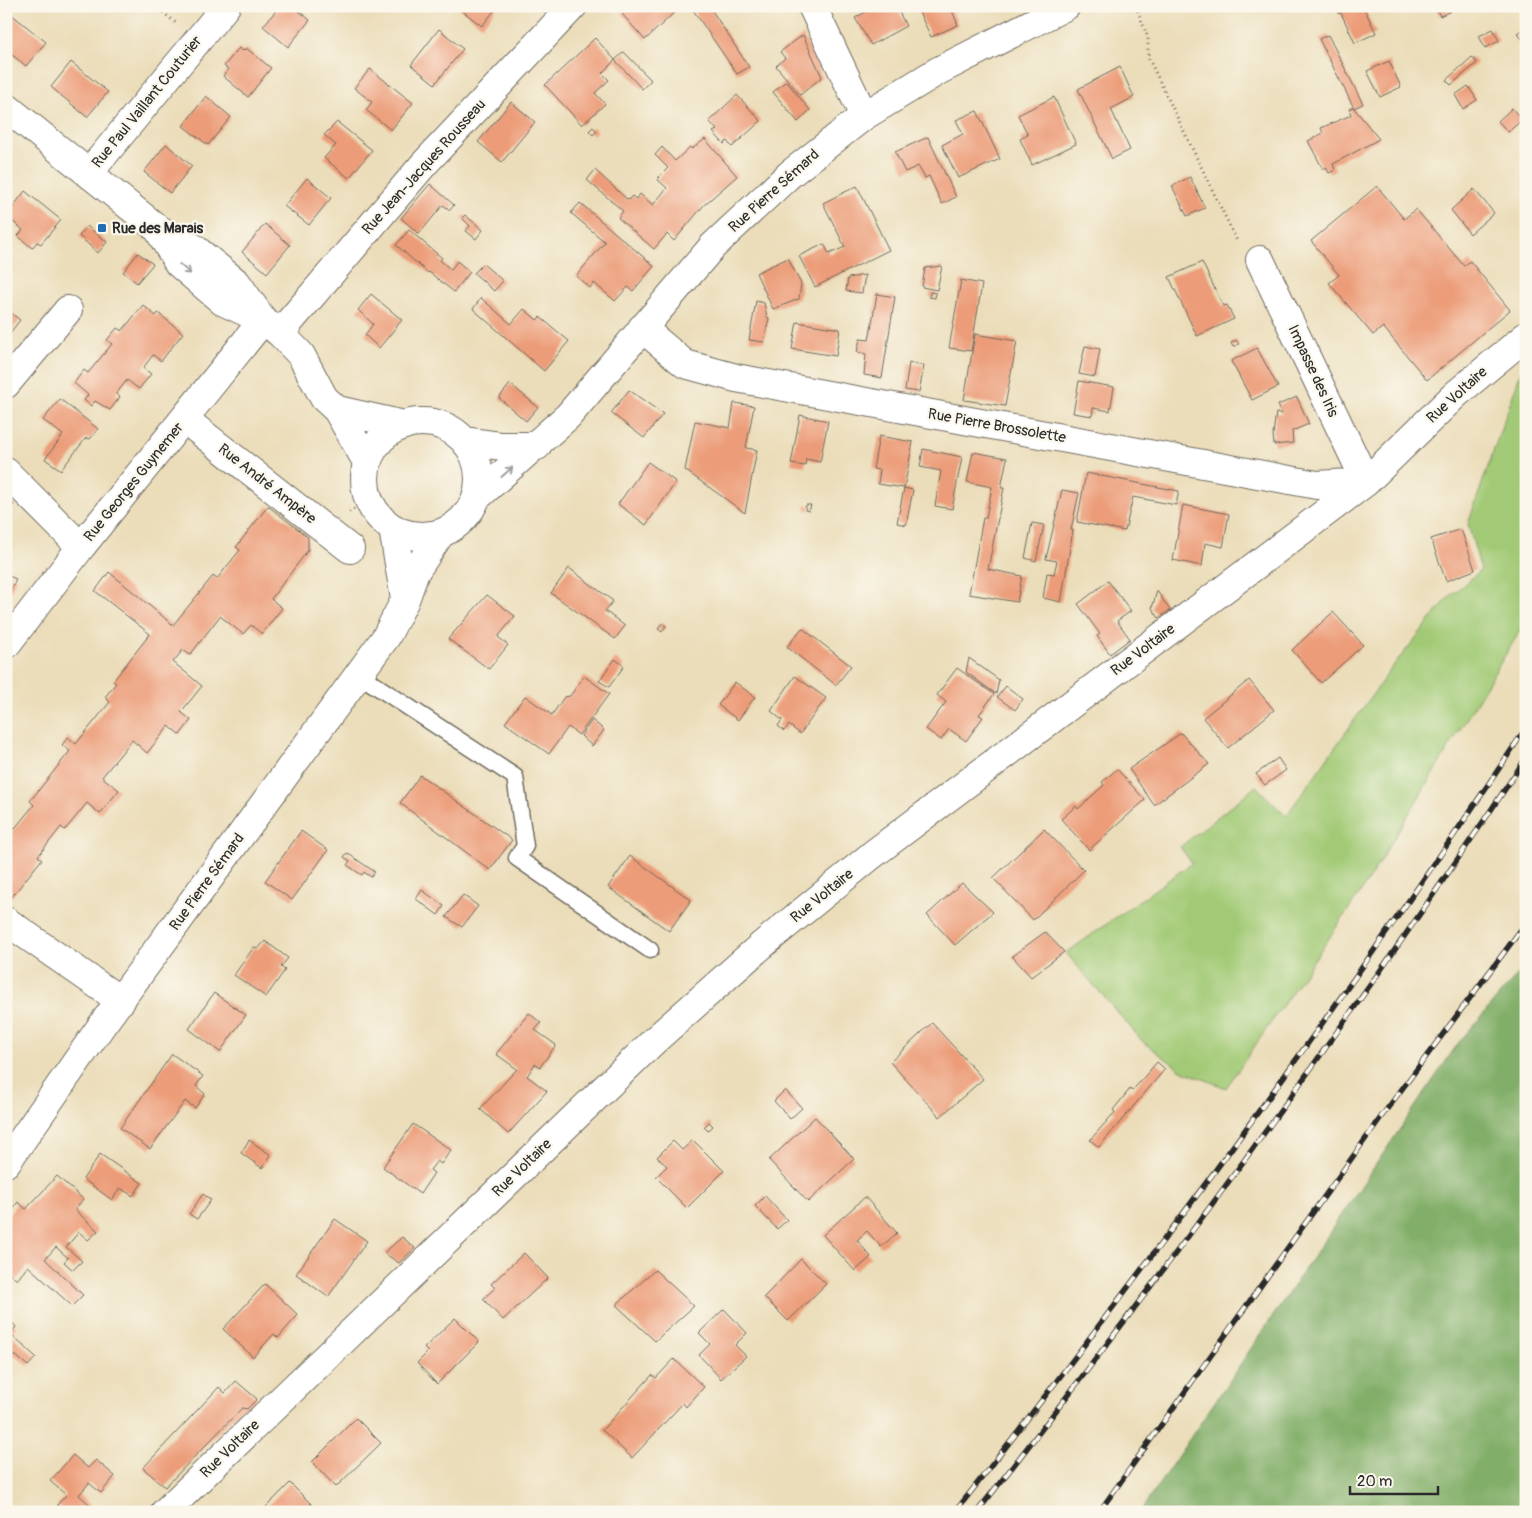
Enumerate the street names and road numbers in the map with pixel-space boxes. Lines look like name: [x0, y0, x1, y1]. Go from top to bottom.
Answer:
street label: Rue Paul Vaillant Couturier: [88, 32, 207, 172]
street label: Rue Jean-Jacques Rousseau: [358, 95, 490, 239]
street label: Rue Pierre Sémard: [725, 145, 823, 237]
street label: Impasse des Iris: [1283, 322, 1343, 420]
street label: Rue Voltaire: [1423, 362, 1492, 427]
street label: Rue Pierre Brossolette: [927, 405, 1068, 448]
street label: Rue Georges Guynemer: [80, 418, 188, 546]
street label: Rue André Ampère: [214, 440, 320, 529]
street label: Rue Voltaire: [1107, 619, 1179, 680]
street label: Rue Pierre Sémard: [165, 830, 249, 934]
street label: Rue Voltaire: [787, 864, 858, 927]
street label: Rue Voltaire: [488, 1134, 556, 1201]
street label: Rue Voltaire: [196, 1415, 264, 1482]

